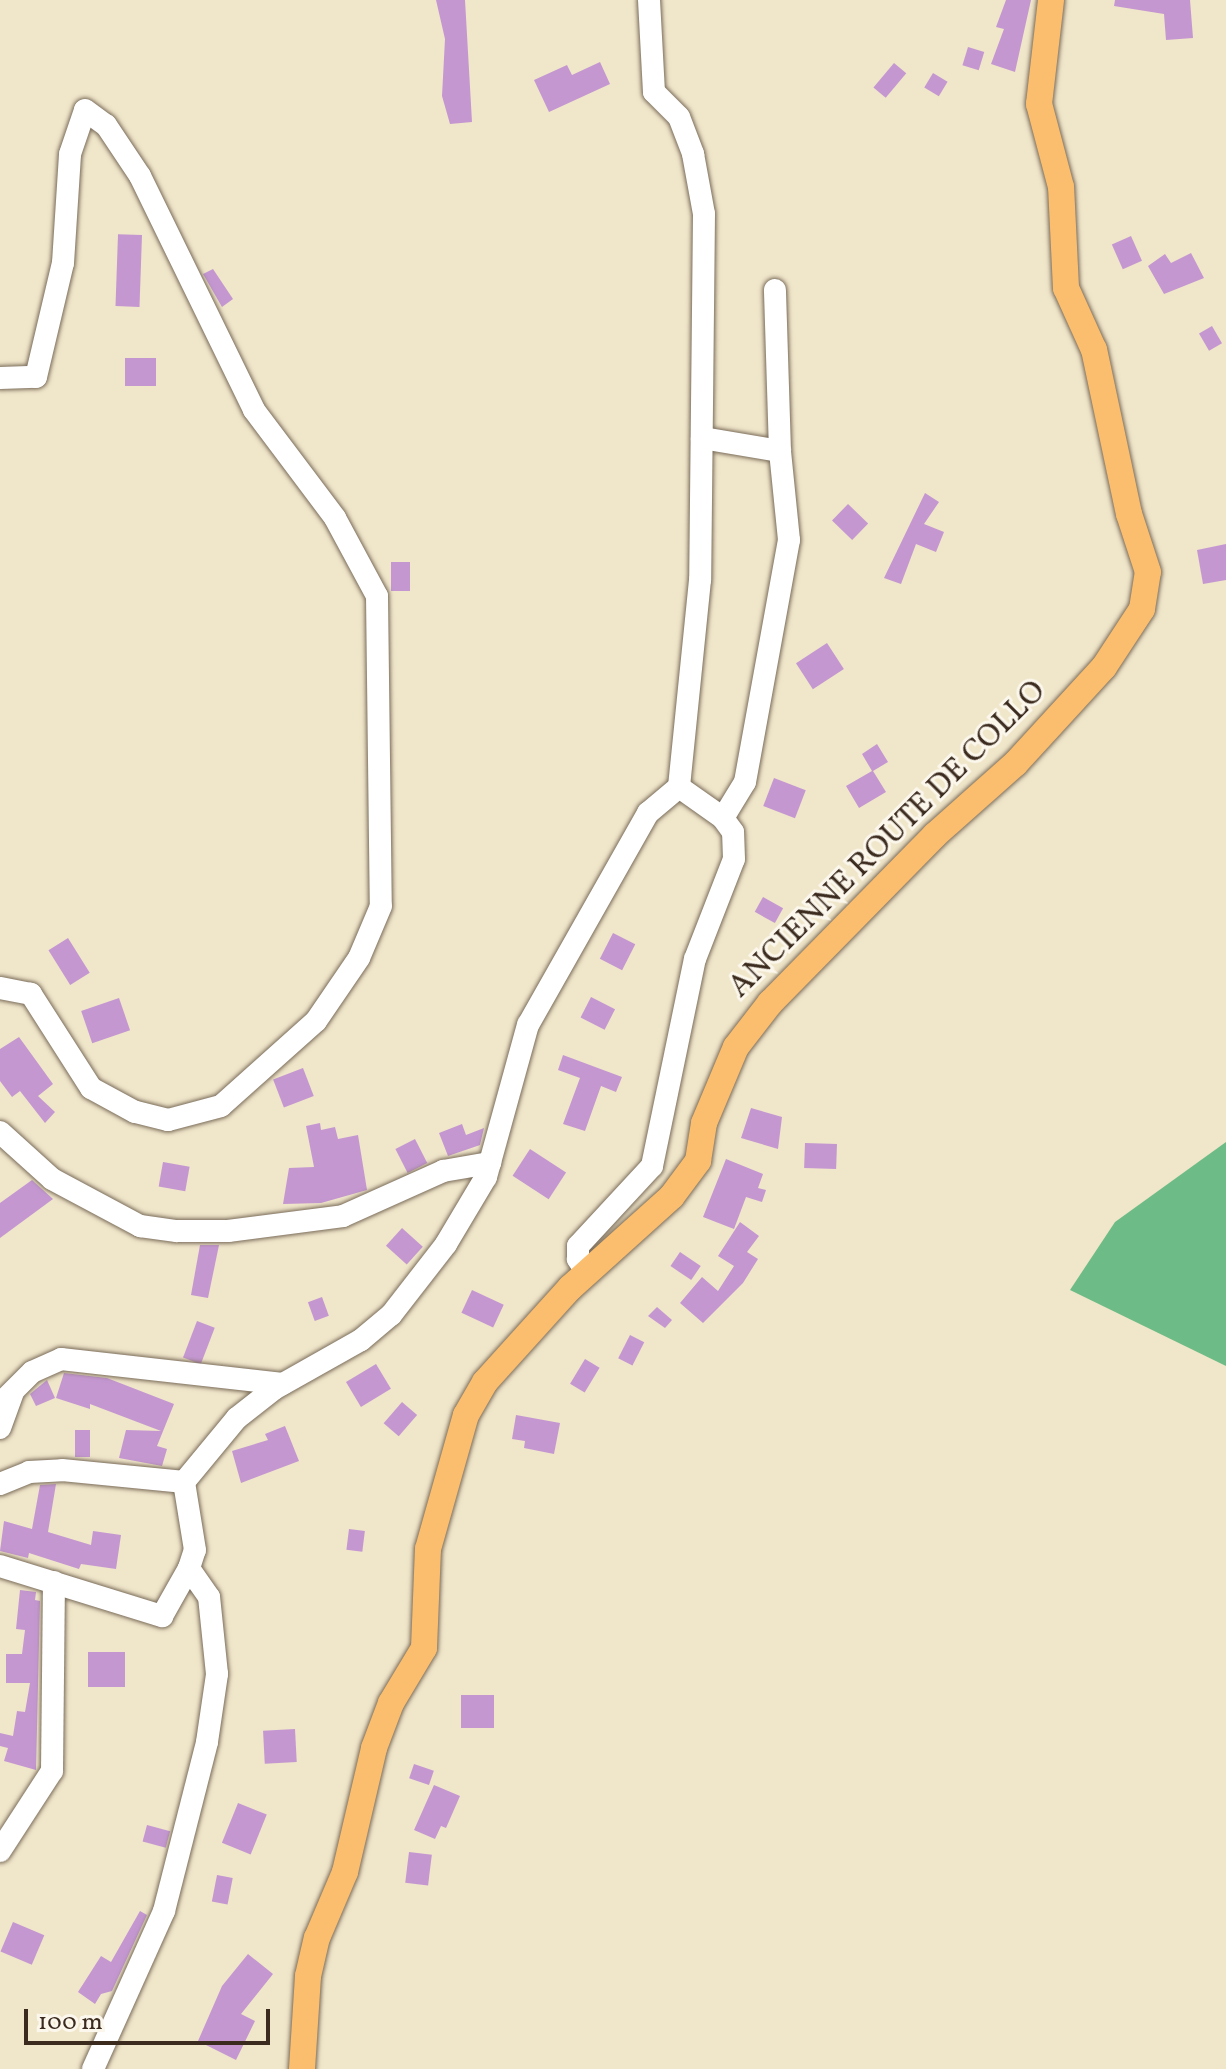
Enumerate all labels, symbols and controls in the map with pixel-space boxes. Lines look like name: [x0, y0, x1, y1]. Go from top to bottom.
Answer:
street label: ANCIENNE ROUTE DE COLLO: [721, 673, 1055, 1007]
scale bar: [28, 1993, 274, 2043]
text: 100 m: [38, 2006, 103, 2040]

